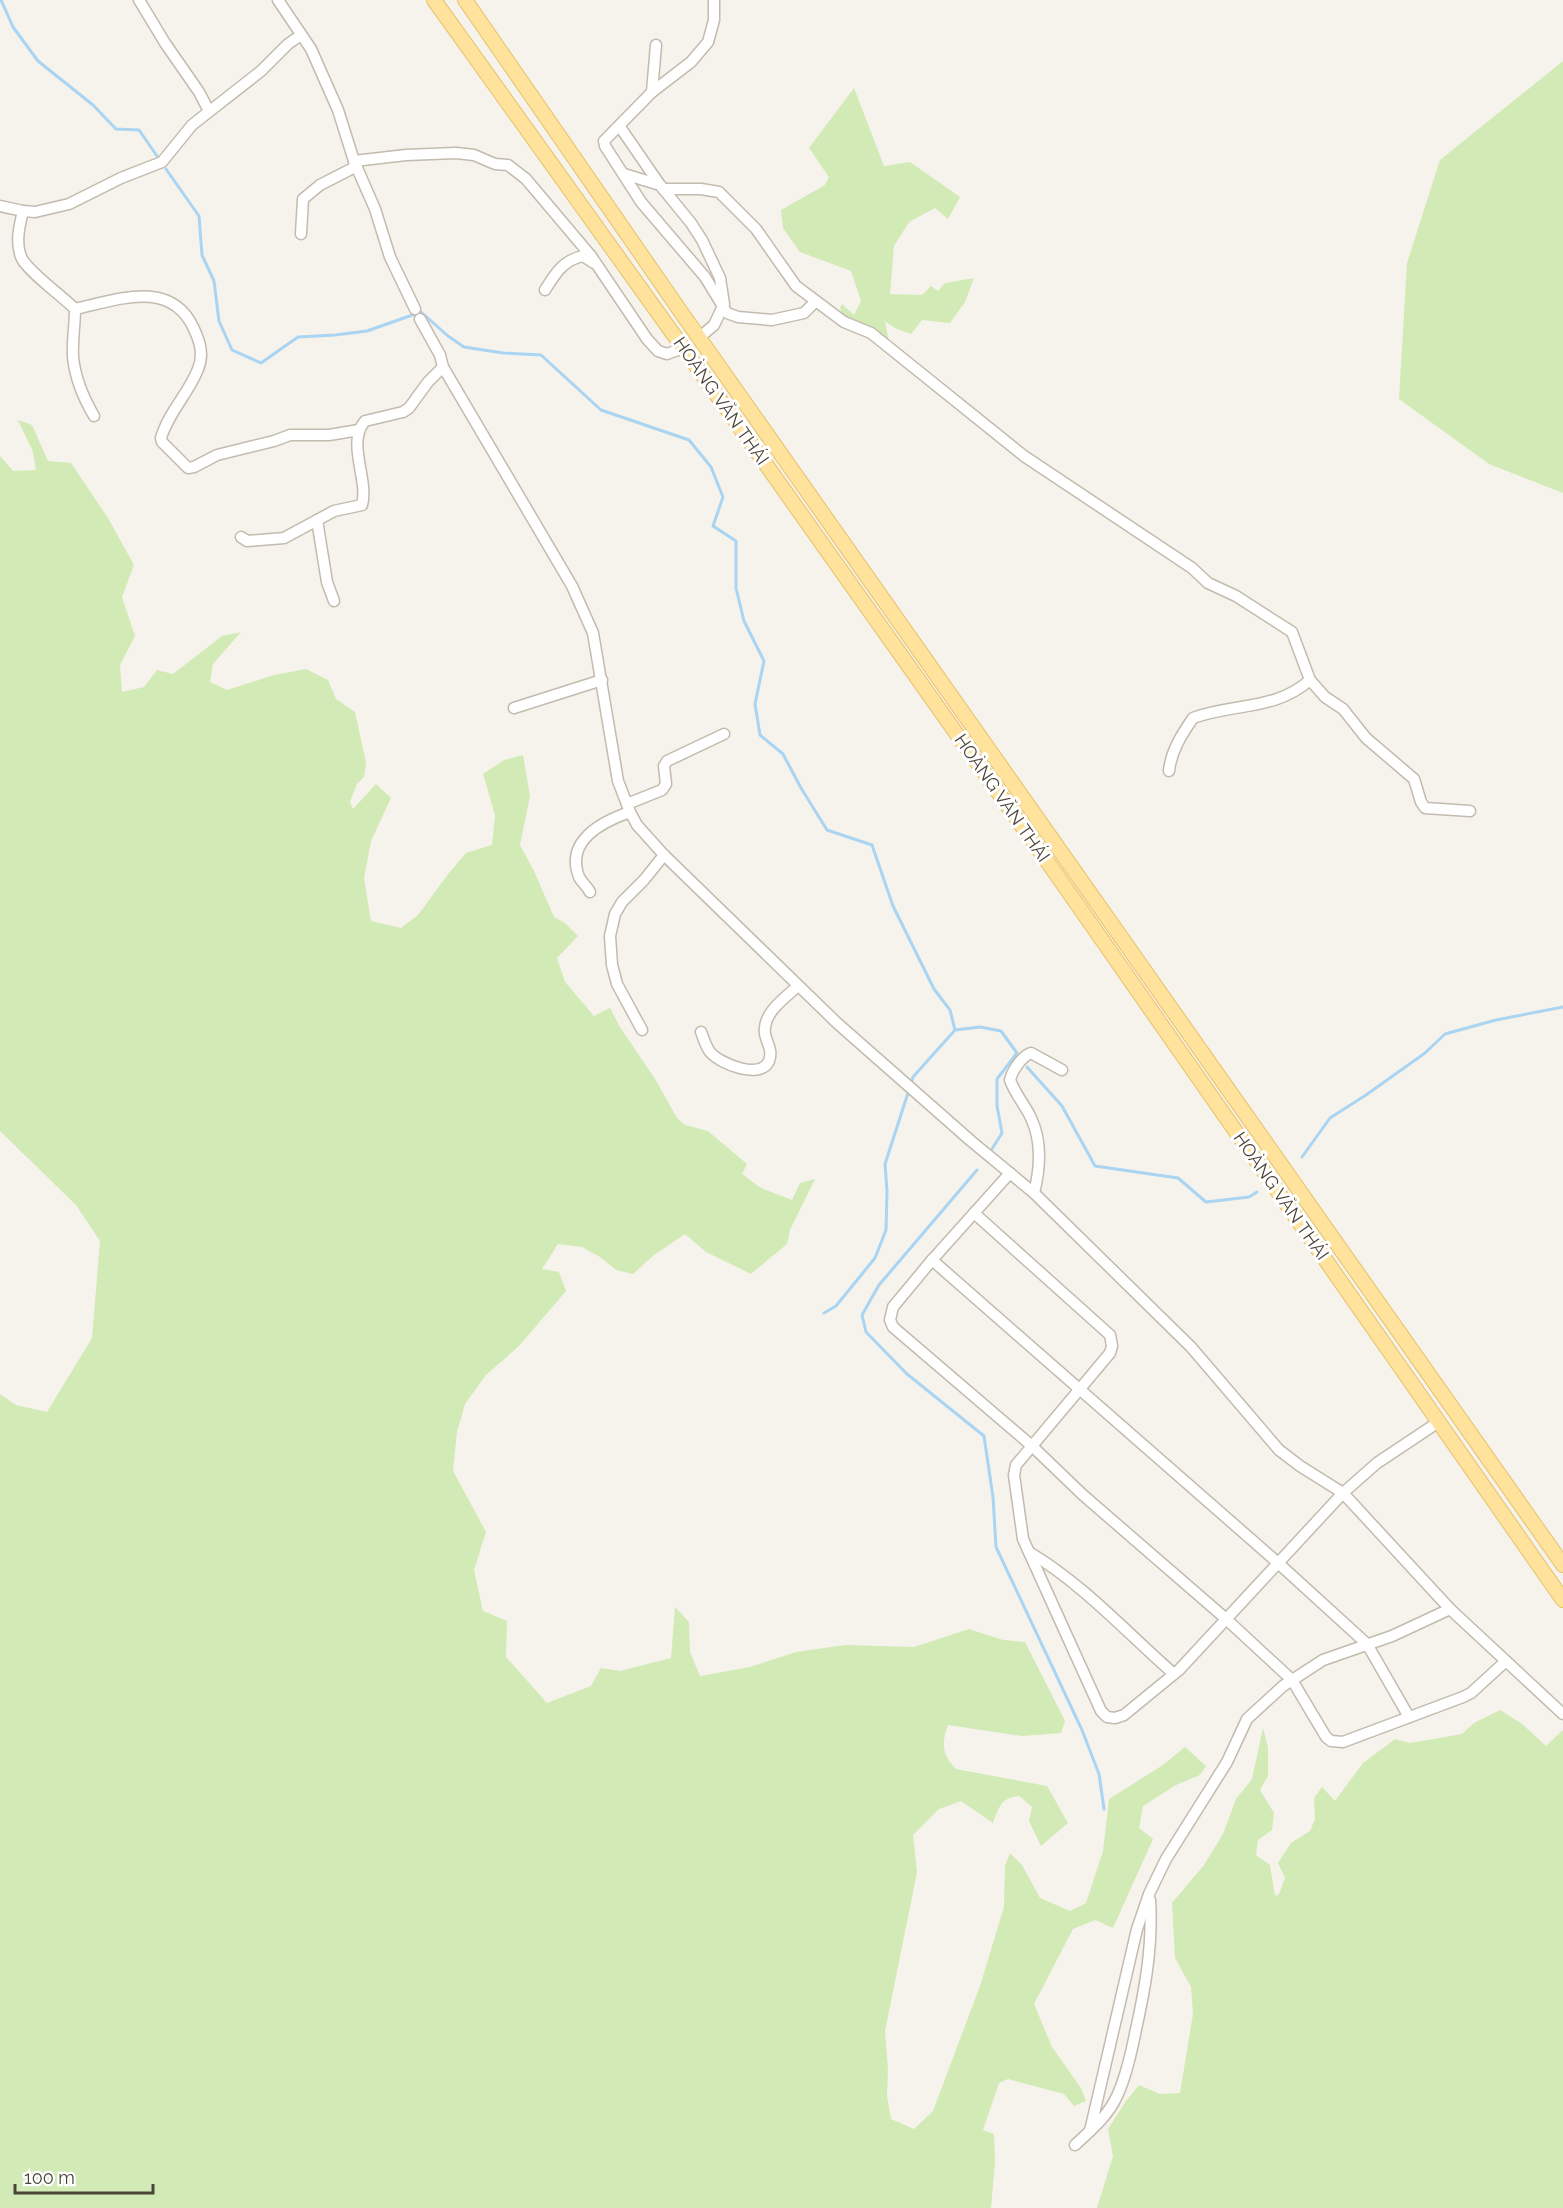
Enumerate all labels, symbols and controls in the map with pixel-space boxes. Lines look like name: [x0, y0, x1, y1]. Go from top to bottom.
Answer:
street label: HOÀNG VĂN THÁI: [669, 332, 774, 469]
street label: HOÀNG VĂN THÁI: [950, 729, 1055, 866]
street label: HOÀNG VĂN THÁI: [1229, 1127, 1334, 1264]
scale bar: [15, 2157, 153, 2195]
text: 100 m: [24, 2167, 75, 2188]

